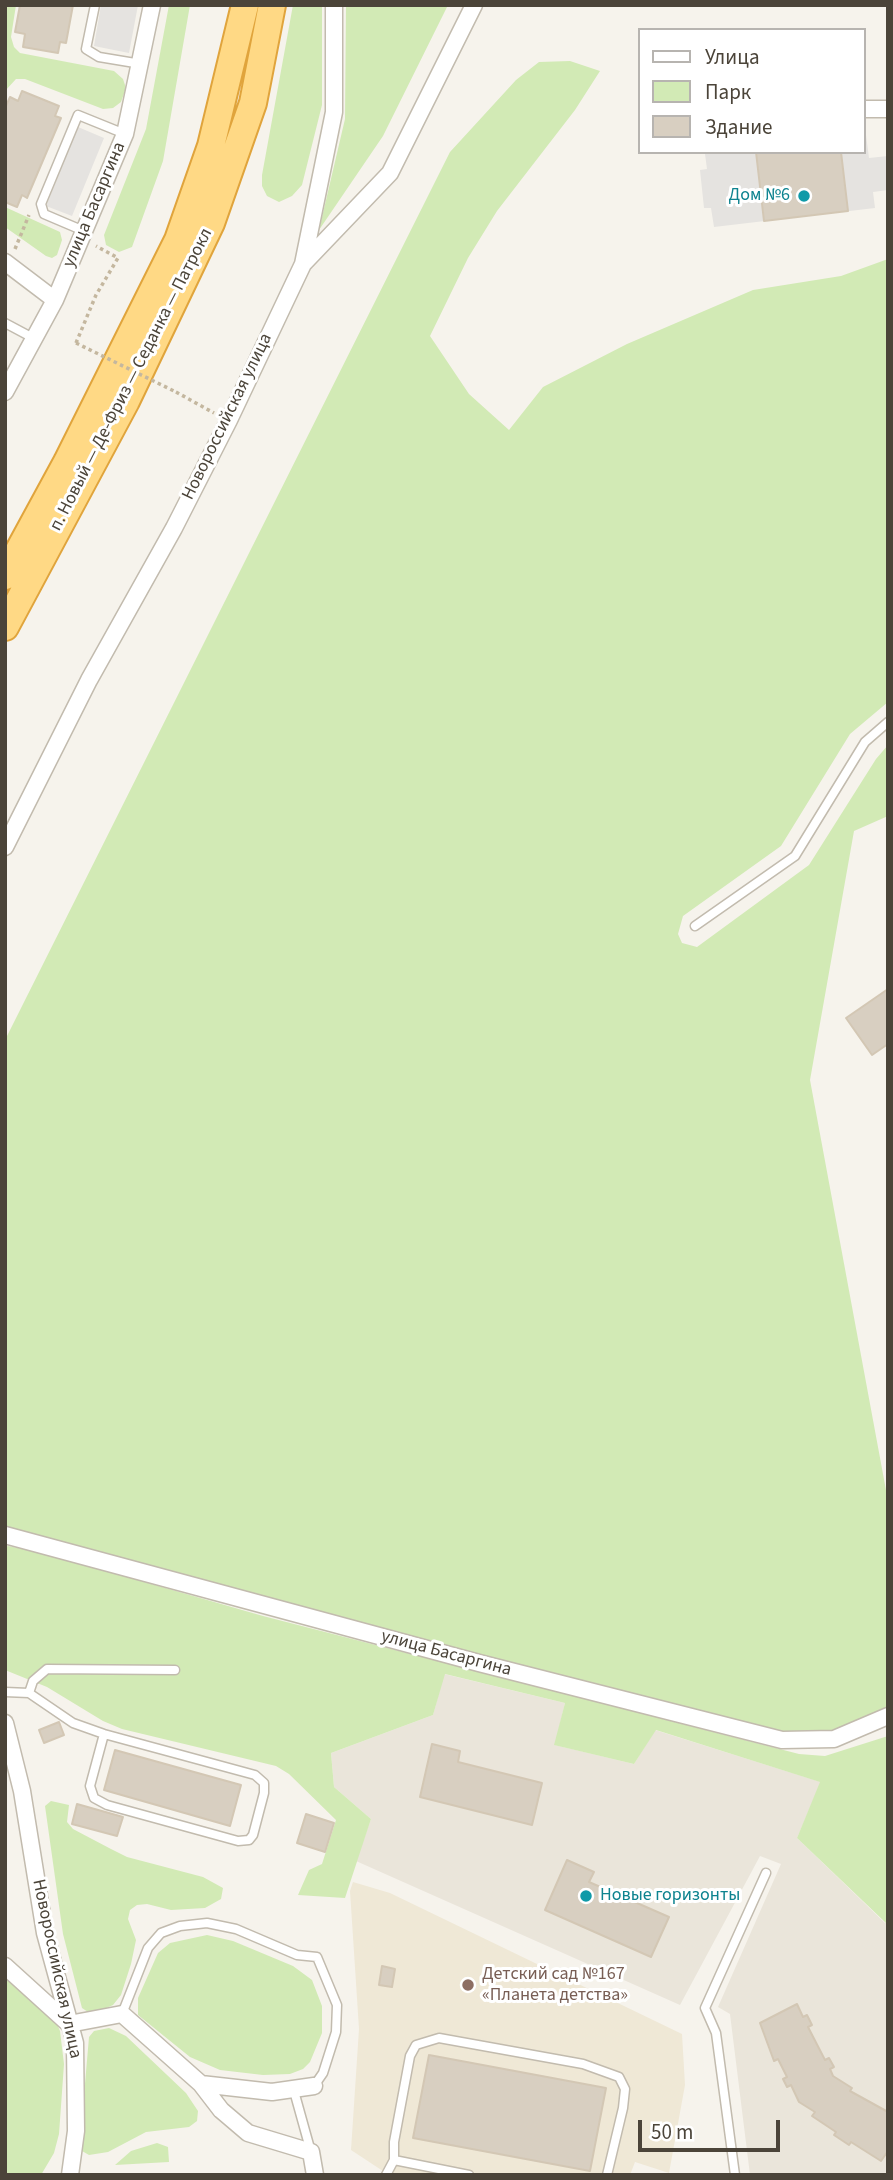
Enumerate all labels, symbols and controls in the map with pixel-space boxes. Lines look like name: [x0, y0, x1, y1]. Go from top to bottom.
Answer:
legend: [638, 28, 865, 154]
text: Улица: [705, 42, 760, 72]
text: Парк: [705, 77, 751, 107]
text: Здание: [705, 112, 773, 142]
street label: улица Басаргина: [59, 139, 131, 271]
place label: Дом №6: [729, 185, 790, 207]
marker: Дом №6: [796, 188, 812, 204]
street label: п. Новый — Де-Фриз — Седанка — Патрокл: [46, 225, 218, 535]
street label: Новороссийская улица: [178, 330, 278, 504]
street label: улица Басаргина: [378, 1626, 514, 1682]
street label: Новороссийская улица: [26, 1877, 86, 2061]
place label: Новые горизонты: [600, 1885, 740, 1907]
marker: Новые горизонты: [578, 1888, 594, 1904]
place label: Детский сад №167 «Планета детства»: [482, 1964, 628, 2007]
marker: Детский сад №167 «Планета детства»: [460, 1977, 476, 1993]
scale bar: [641, 2106, 783, 2150]
text: 50 m: [651, 2117, 693, 2147]

